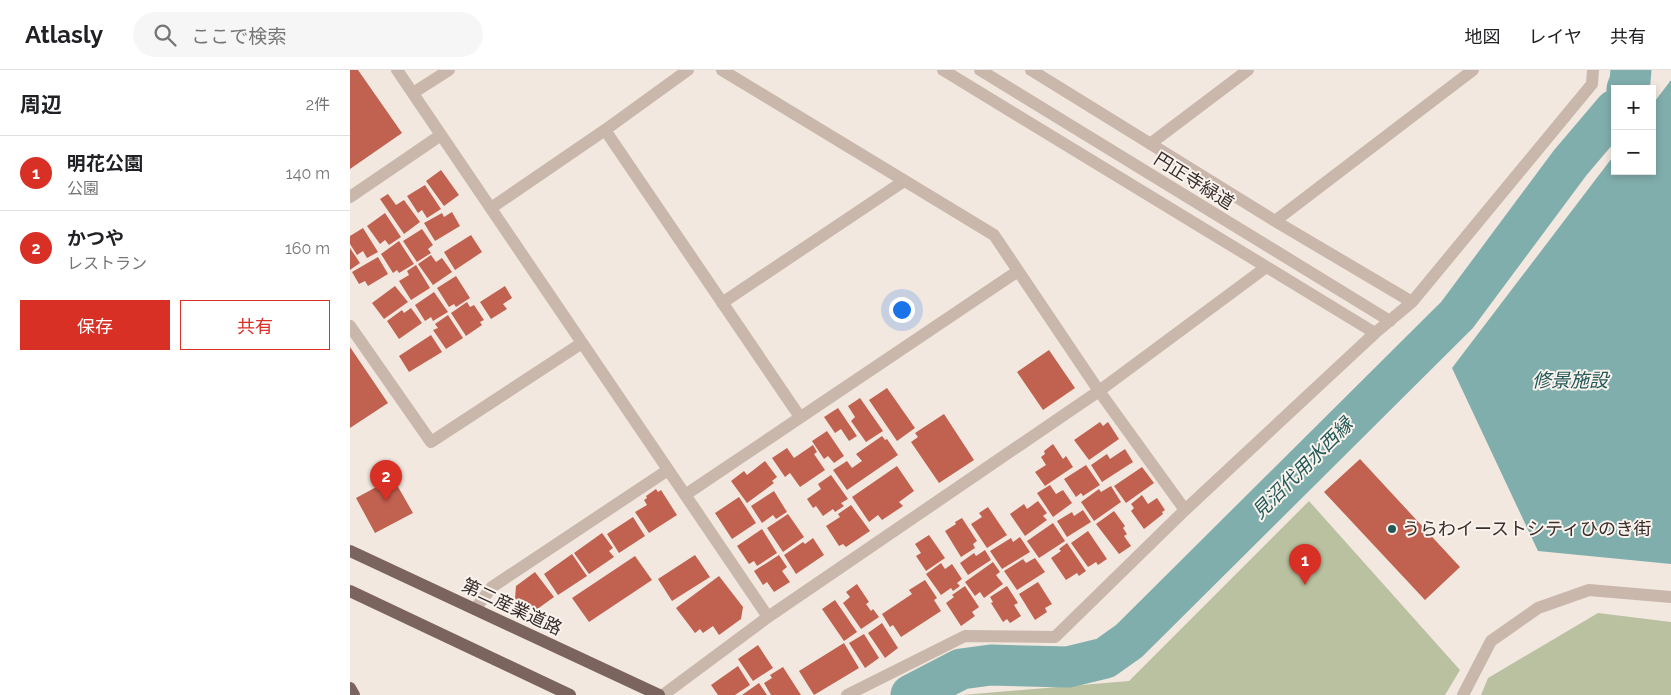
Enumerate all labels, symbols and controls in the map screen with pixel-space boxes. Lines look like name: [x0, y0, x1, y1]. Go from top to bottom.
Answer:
search box: [133, 12, 483, 57]
text: Atlasly: [25, 20, 103, 49]
icon: search: [151, 21, 179, 49]
text: ここで検索: [191, 25, 286, 47]
text: 地図: [1465, 26, 1501, 47]
text: レイヤ: [1529, 26, 1582, 47]
text: 共有: [1610, 26, 1646, 47]
map controls: [1611, 85, 1656, 175]
button: +: [1611, 85, 1656, 130]
text: 周辺: [20, 92, 62, 117]
text: 2件: [306, 95, 330, 114]
button: −: [1611, 130, 1656, 175]
street label: 円正寺緑道: [1151, 148, 1238, 213]
text: 明花公園: [67, 152, 143, 174]
text: 1: [32, 164, 40, 183]
text: 140 m: [286, 164, 330, 183]
text: 公園: [67, 179, 99, 198]
text: かつや: [67, 227, 124, 249]
text: 2: [31, 239, 41, 258]
text: 160 m: [285, 239, 330, 258]
text: レストラン: [67, 254, 147, 273]
your location: [889, 297, 915, 323]
button: 保存: [20, 300, 170, 350]
button: 共有: [180, 300, 330, 350]
water label: 修景施設: [1532, 369, 1611, 391]
water label: 見沼代用水西縁: [1247, 412, 1358, 523]
pin: 2: [370, 460, 402, 501]
place label: うらわイーストシティひのき街: [1402, 518, 1651, 539]
marker: うらわイーストシティひのき街: [1386, 523, 1398, 535]
pin: 1: [1289, 544, 1321, 585]
street label: 第二産業道路: [459, 574, 566, 639]

